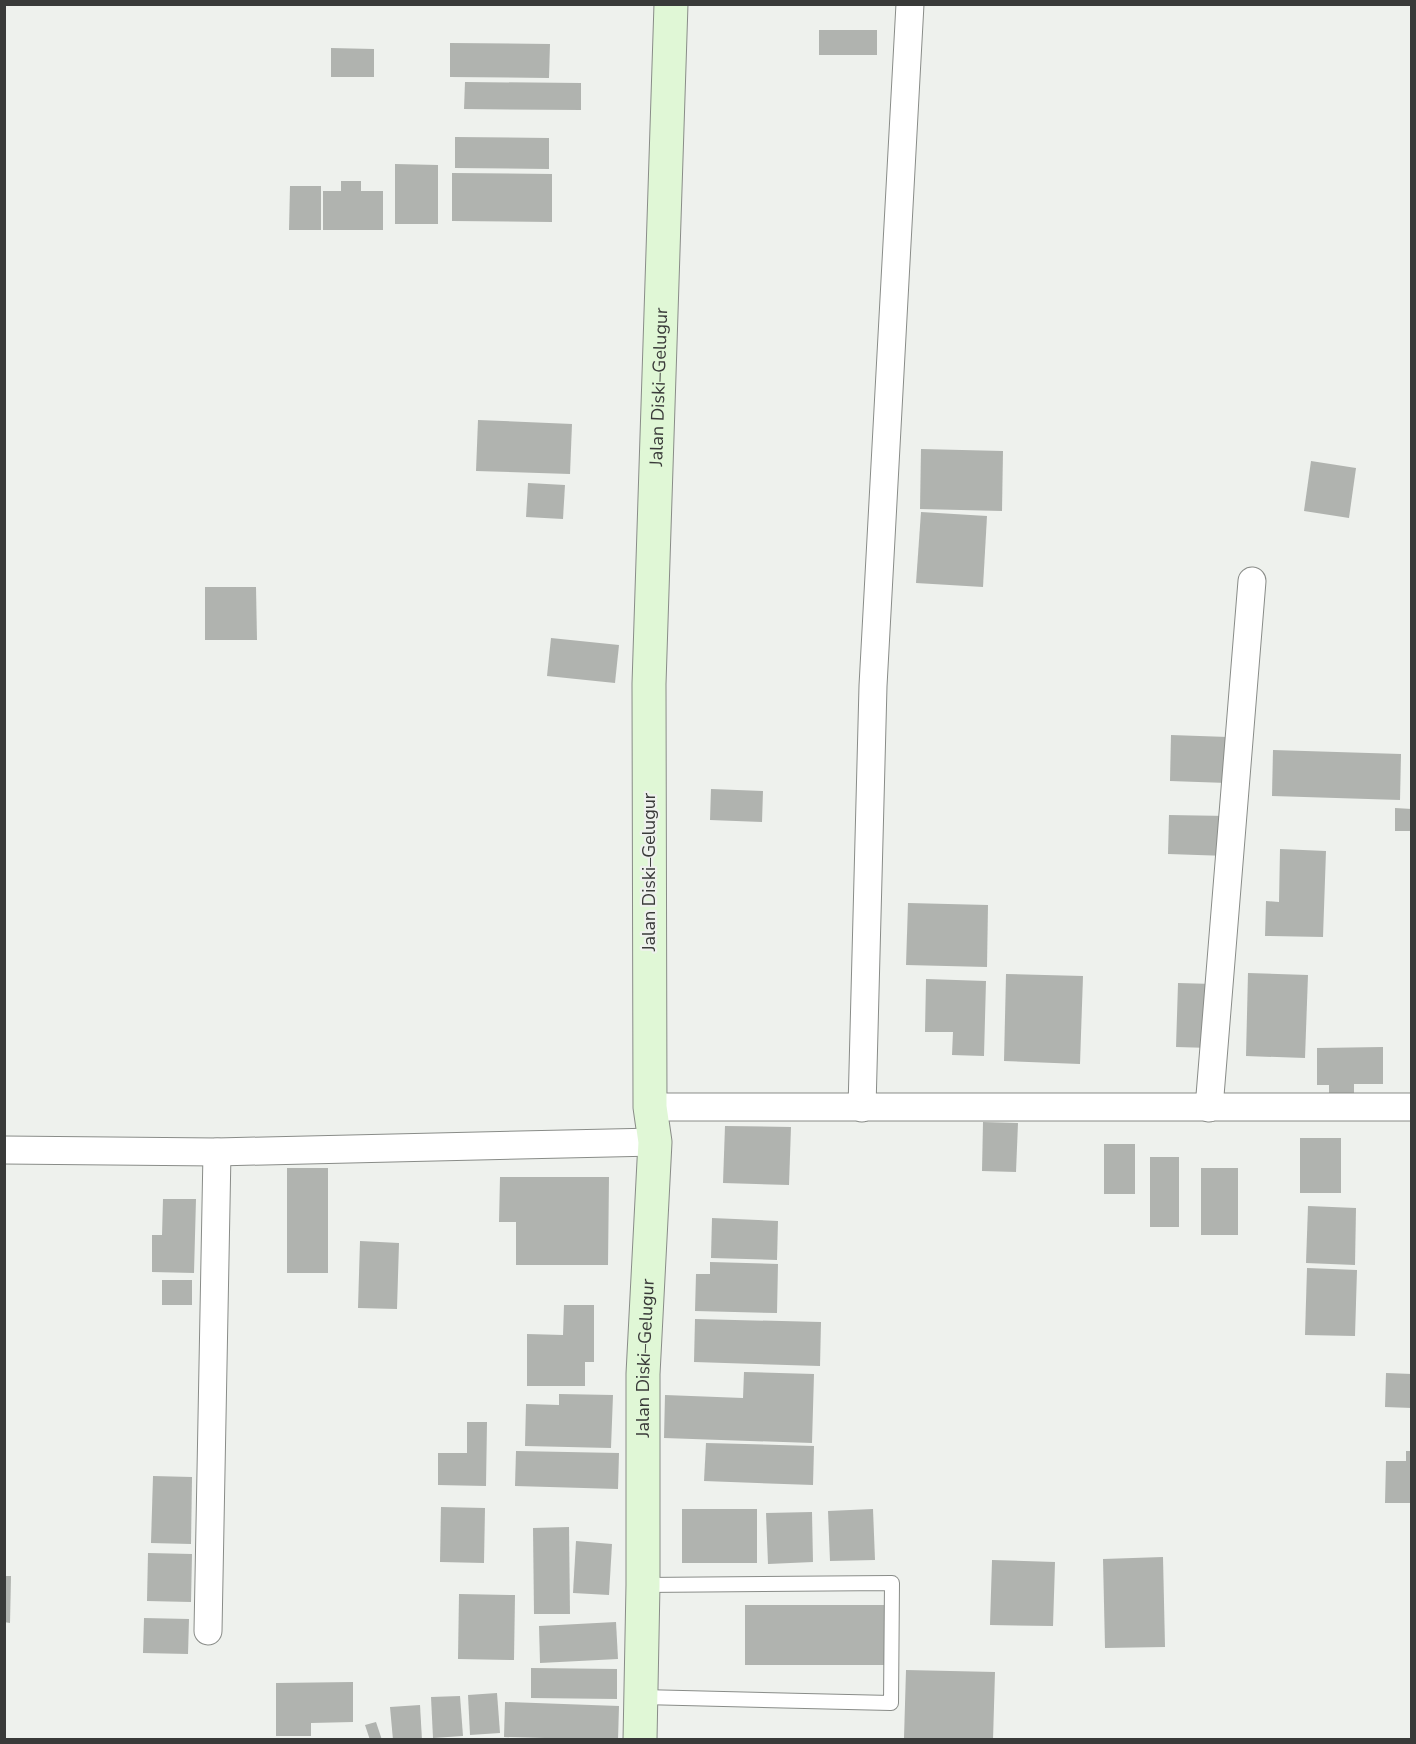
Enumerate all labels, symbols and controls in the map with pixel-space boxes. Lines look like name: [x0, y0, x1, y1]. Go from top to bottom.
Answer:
street label: Jalan Diski–Gelugur: [644, 307, 673, 468]
street label: Jalan Diski–Gelugur: [637, 792, 661, 952]
street label: Jalan Diski–Gelugur: [631, 1278, 660, 1438]

